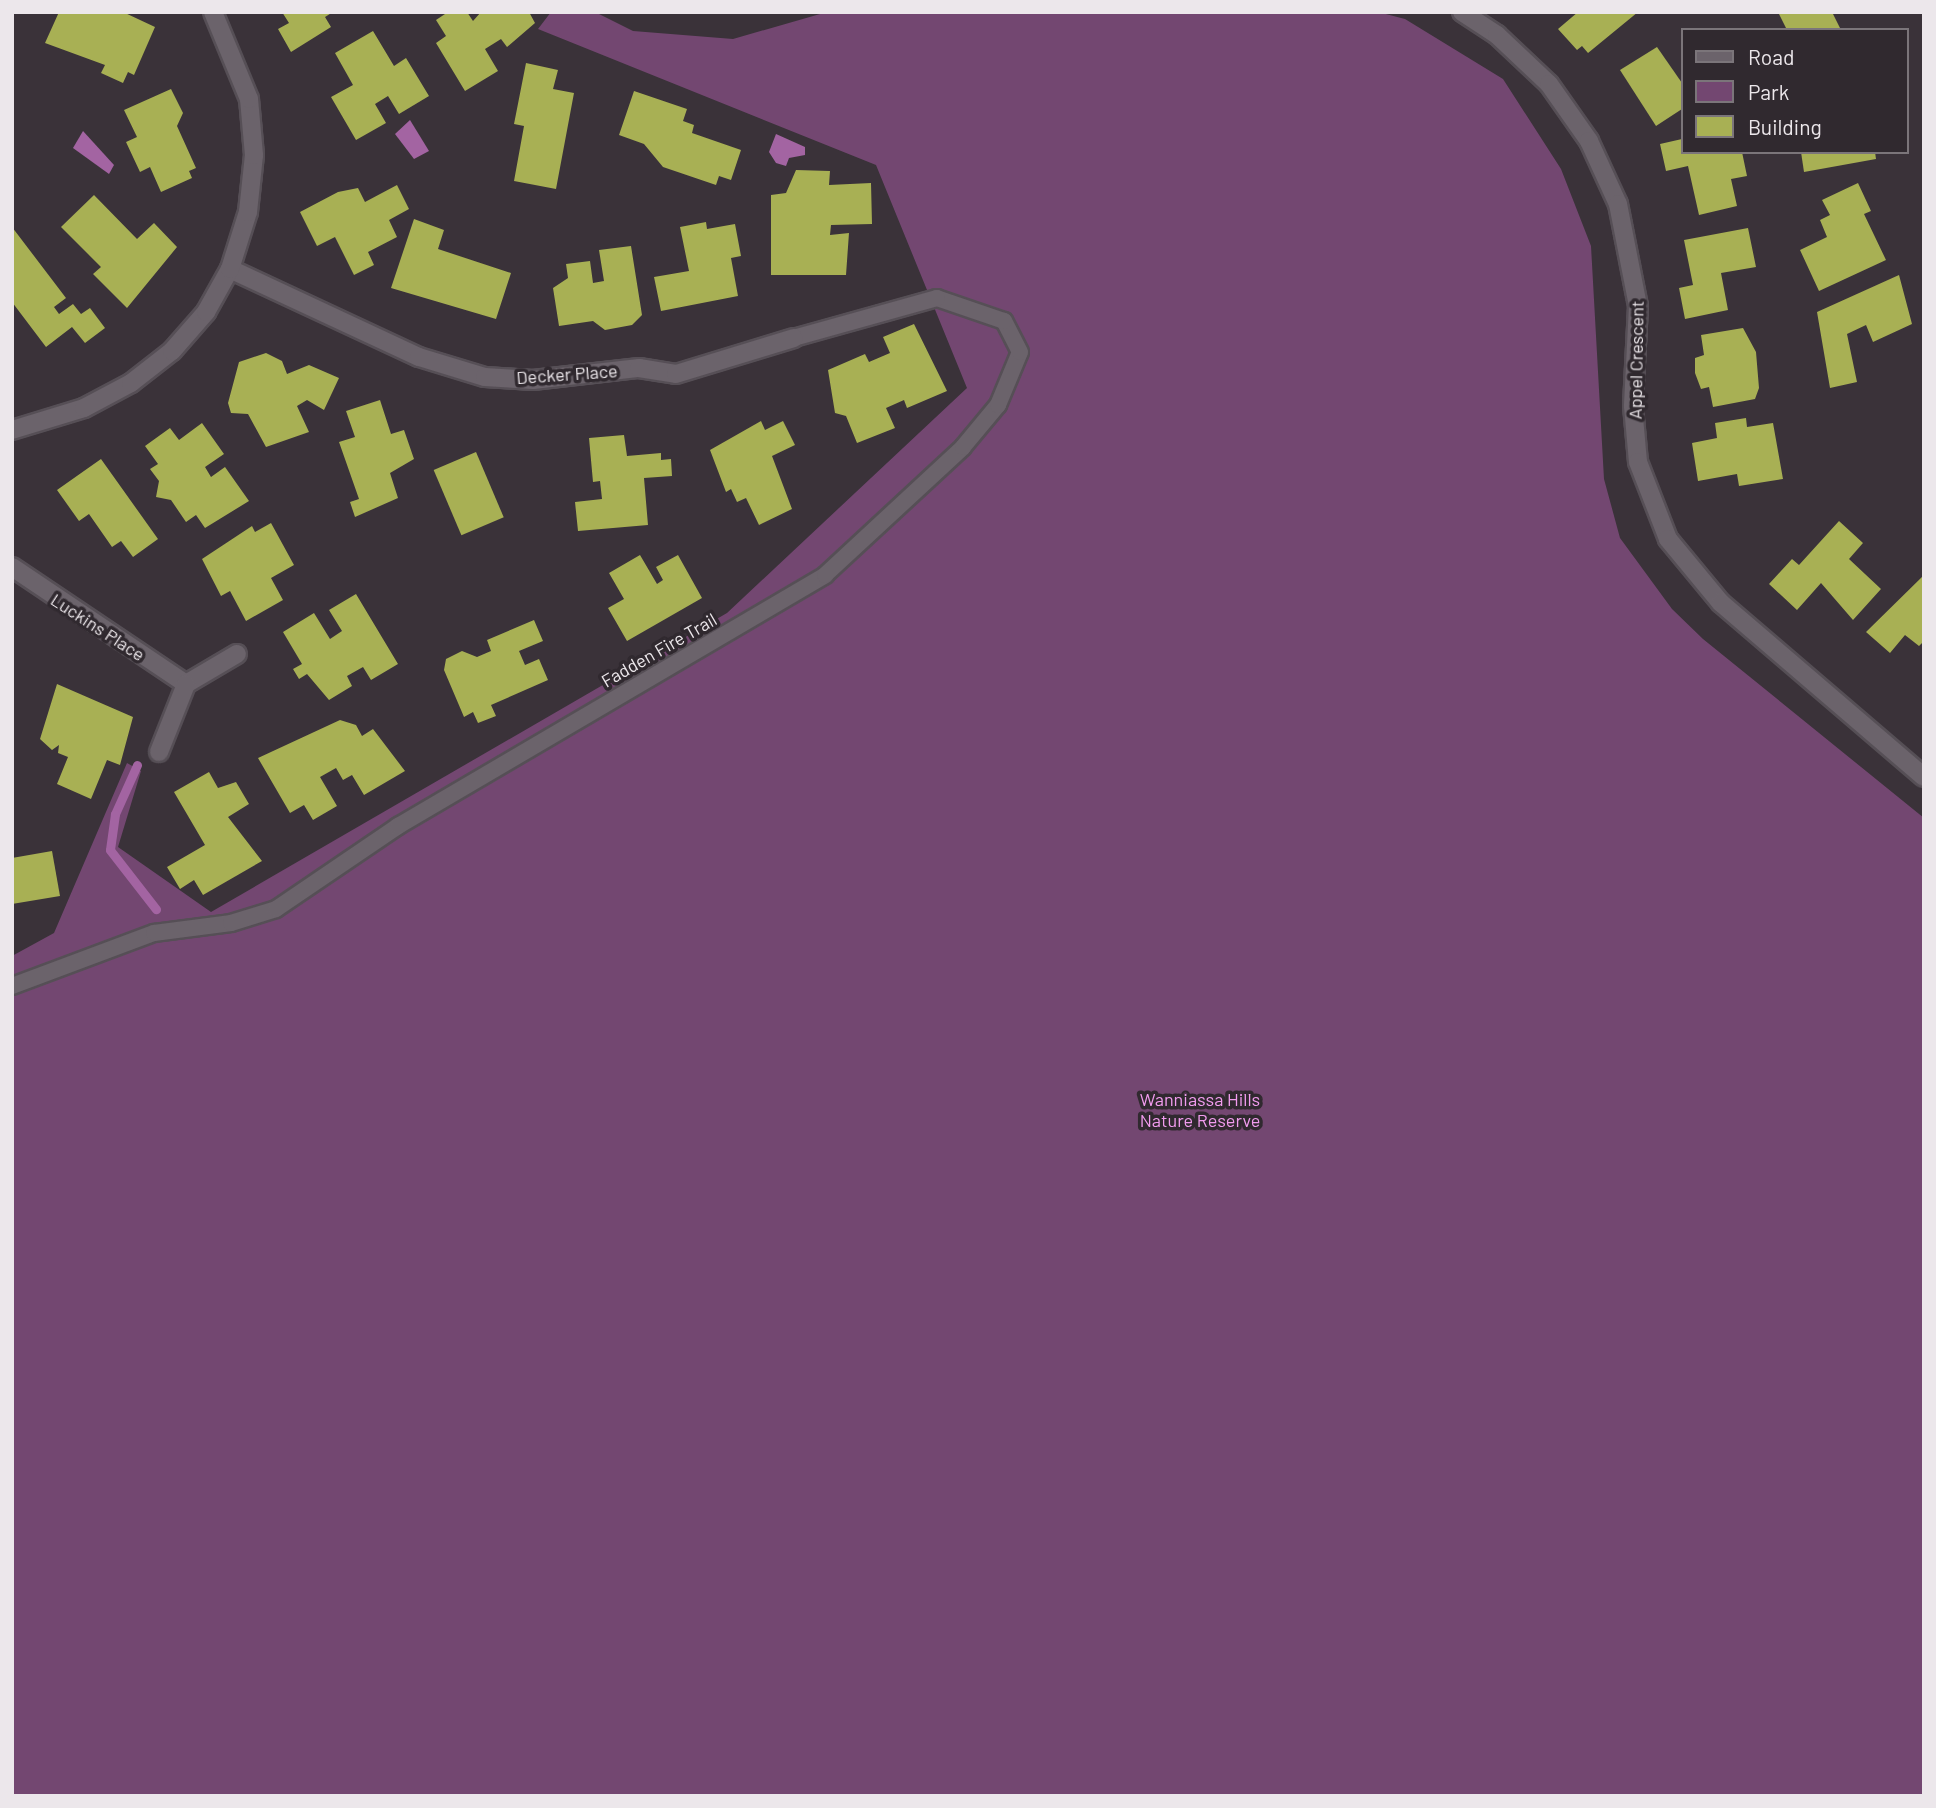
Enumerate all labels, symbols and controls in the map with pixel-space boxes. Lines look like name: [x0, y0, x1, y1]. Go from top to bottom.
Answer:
legend: [1680, 28, 1908, 154]
text: Road: [1748, 44, 1794, 69]
text: Park: [1748, 79, 1789, 104]
text: Building: [1748, 114, 1822, 139]
street label: Appel Crescent: [1624, 301, 1648, 419]
street label: Decker Place: [516, 360, 618, 388]
street label: Luckins Place: [47, 589, 149, 665]
street label: Fadden Fire Trail: [597, 608, 721, 692]
park label: Wanniassa Hills Nature Reserve: [1140, 1089, 1260, 1132]

